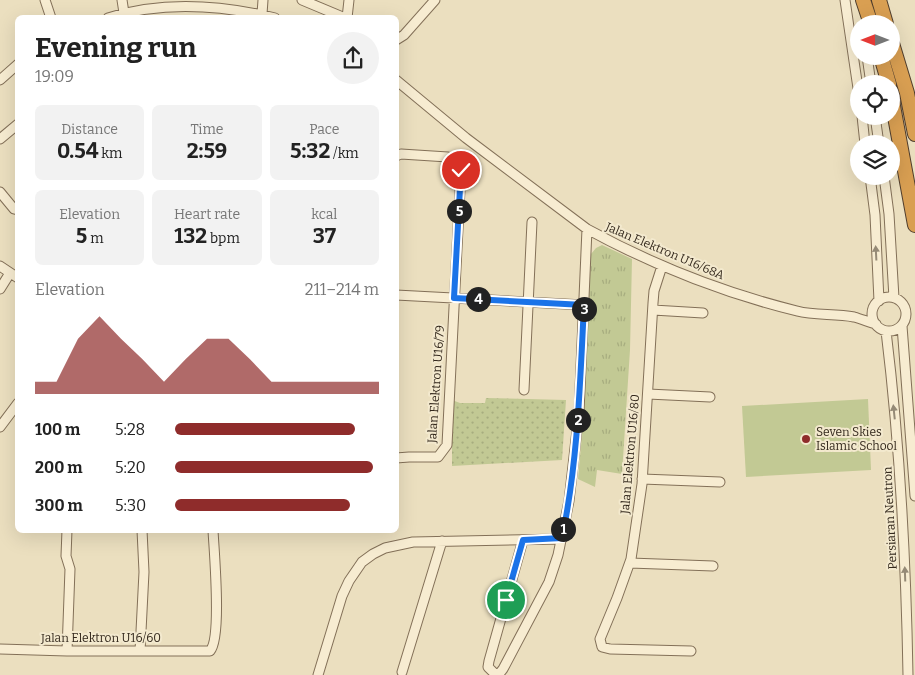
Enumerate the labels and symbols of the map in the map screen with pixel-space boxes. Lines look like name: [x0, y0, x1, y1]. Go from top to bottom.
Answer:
north arrow: [850, 15, 900, 65]
pin: [440, 149, 482, 191]
pin: 5: [446, 198, 472, 224]
street label: Jalan Elektron U16/68A: [603, 219, 727, 283]
one-way arrow: [872, 244, 880, 260]
pin: 4: [466, 286, 490, 312]
pin: 3: [572, 296, 596, 322]
street label: Jalan Elektron U16/79: [425, 325, 447, 444]
street label: Jalan Elektron U16/80: [618, 394, 642, 515]
one-way arrow: [890, 403, 898, 419]
pin: 2: [566, 408, 590, 432]
place label: Seven Skies Islamic School: [816, 425, 897, 453]
marker: Seven Skies Islamic School: [800, 433, 812, 445]
street label: Persiaran Neutron: [880, 466, 900, 570]
pin: 1: [550, 516, 576, 542]
one-way arrow: [901, 566, 909, 582]
pin: [485, 579, 527, 621]
street label: Jalan Elektron U16/60: [40, 631, 161, 645]

